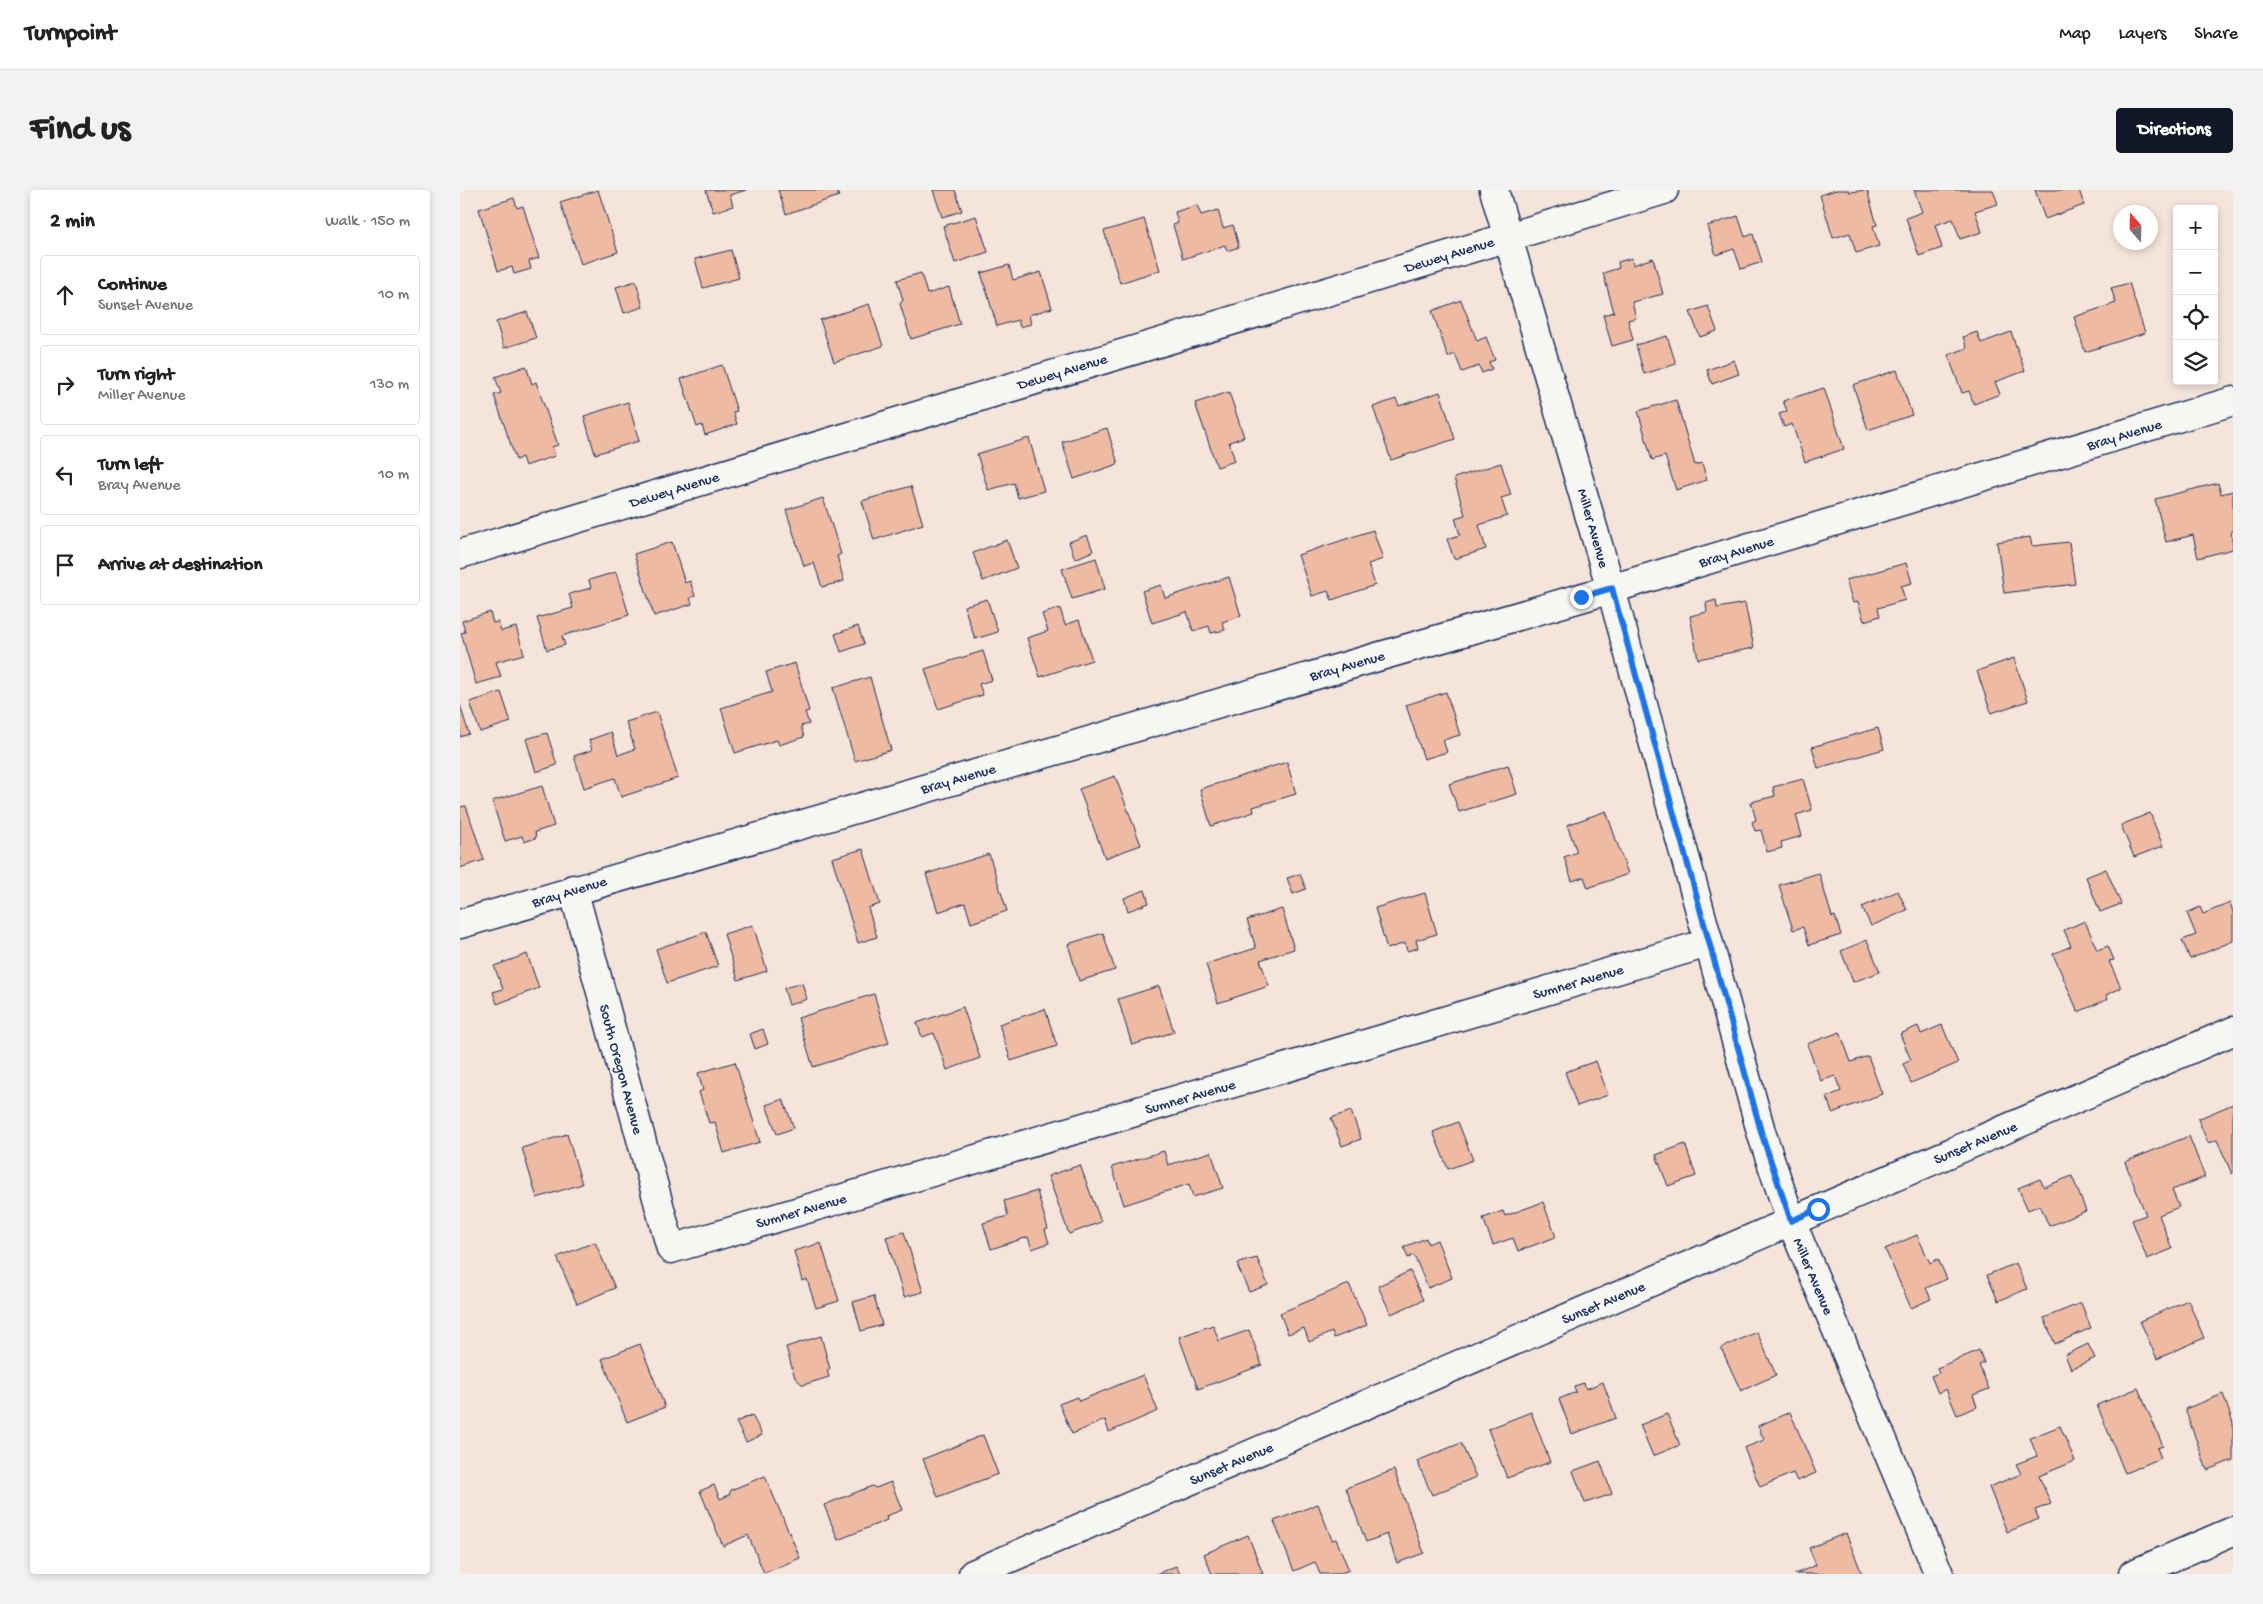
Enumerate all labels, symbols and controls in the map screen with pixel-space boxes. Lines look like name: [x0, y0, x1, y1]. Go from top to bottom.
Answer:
text: Turnpoint: [25, 20, 116, 49]
text: Map: [2059, 24, 2091, 45]
text: Layers: [2119, 24, 2166, 45]
text: Share: [2194, 24, 2238, 45]
button: Directions: [2116, 108, 2233, 153]
text: Find us: [30, 110, 130, 151]
north arrow: [2113, 205, 2158, 250]
map controls: [2173, 205, 2218, 385]
button: +: [2173, 205, 2218, 250]
text: 2 min: [50, 210, 95, 235]
text: Walk · 150 m: [325, 213, 410, 232]
street label: Dewey Avenue: [1402, 234, 1497, 278]
button: −: [2173, 250, 2218, 295]
text: Continue: [98, 274, 167, 297]
icon: ahead: [51, 281, 79, 309]
text: 10 m: [378, 286, 409, 305]
button: locate: [2173, 295, 2218, 340]
text: Sunset Avenue: [98, 297, 193, 316]
button: layers: [2173, 340, 2218, 385]
street label: Dewey Avenue: [1015, 351, 1110, 395]
text: Turn right: [98, 364, 174, 387]
icon: right: [51, 371, 79, 399]
text: 130 m: [370, 376, 409, 395]
text: Miller Avenue: [98, 387, 185, 406]
street label: Bray Avenue: [2084, 416, 2164, 456]
text: Turn left: [98, 454, 162, 477]
icon: left: [51, 461, 79, 489]
text: 10 m: [378, 466, 409, 485]
street label: Dewey Avenue: [627, 469, 722, 513]
text: Bray Avenue: [98, 477, 181, 496]
street label: Miller Avenue: [1572, 487, 1612, 571]
street label: Bray Avenue: [1696, 533, 1776, 573]
icon: arrive: [51, 551, 79, 579]
text: Arrive at destination: [98, 554, 262, 577]
route end: [1570, 586, 1593, 609]
street label: Bray Avenue: [1307, 648, 1387, 687]
street label: Bray Avenue: [918, 761, 998, 800]
street label: Bray Avenue: [529, 873, 609, 913]
street label: Sumner Avenue: [1531, 961, 1626, 1004]
street label: South Oregon Avenue: [594, 1003, 646, 1137]
street label: Sumner Avenue: [1143, 1076, 1238, 1119]
street label: Sunset Avenue: [1931, 1118, 2021, 1170]
street label: Sumner Avenue: [754, 1190, 849, 1233]
route start: [1807, 1198, 1830, 1221]
street label: Miller Avenue: [1788, 1236, 1837, 1318]
street label: Sunset Avenue: [1559, 1278, 1649, 1330]
street label: Sunset Avenue: [1187, 1439, 1277, 1491]

